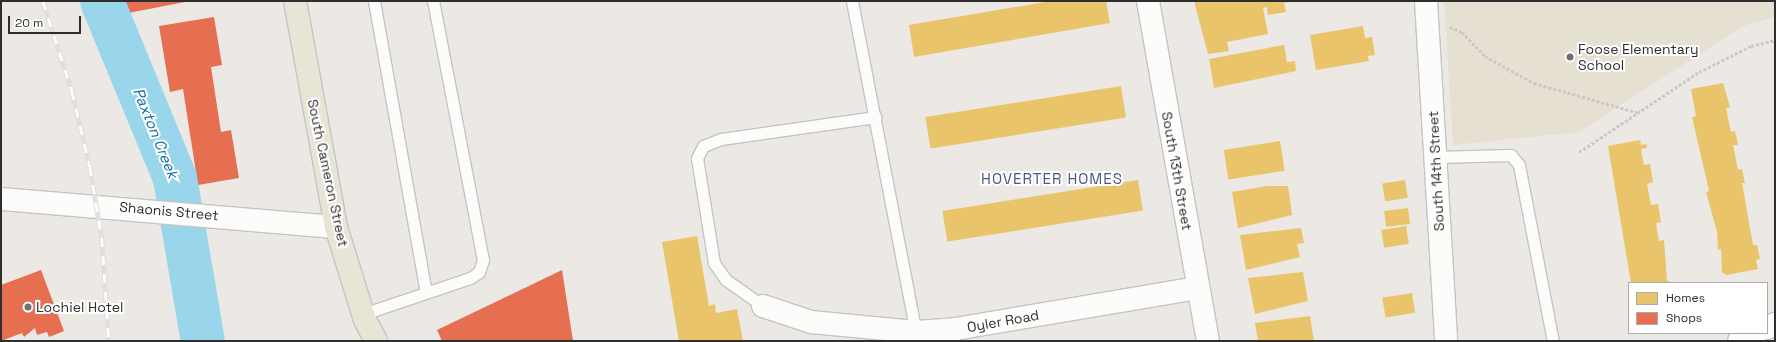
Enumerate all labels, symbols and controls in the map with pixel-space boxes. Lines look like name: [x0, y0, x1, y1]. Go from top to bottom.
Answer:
scale bar: [10, 8, 83, 34]
text: 20 m: [15, 15, 43, 31]
place label: Foose Elementary School: [1578, 41, 1699, 74]
marker: Foose Elementary School: [1565, 52, 1575, 62]
water label: Paxton Creek: [130, 85, 182, 181]
street label: South Cameron Street: [304, 98, 352, 248]
street label: South 13th Street: [1158, 110, 1196, 232]
street label: South 14th Street: [1424, 110, 1448, 232]
district label: HOVERTER HOMES: [981, 170, 1123, 188]
street label: Shaonis Street: [119, 198, 219, 224]
legend: [1628, 282, 1768, 334]
text: Homes: [1666, 290, 1705, 306]
place label: Lochiel Hotel: [36, 299, 123, 315]
marker: Lochiel Hotel: [23, 302, 33, 312]
street label: Oyler Road: [966, 306, 1040, 336]
text: Shops: [1666, 310, 1702, 326]

